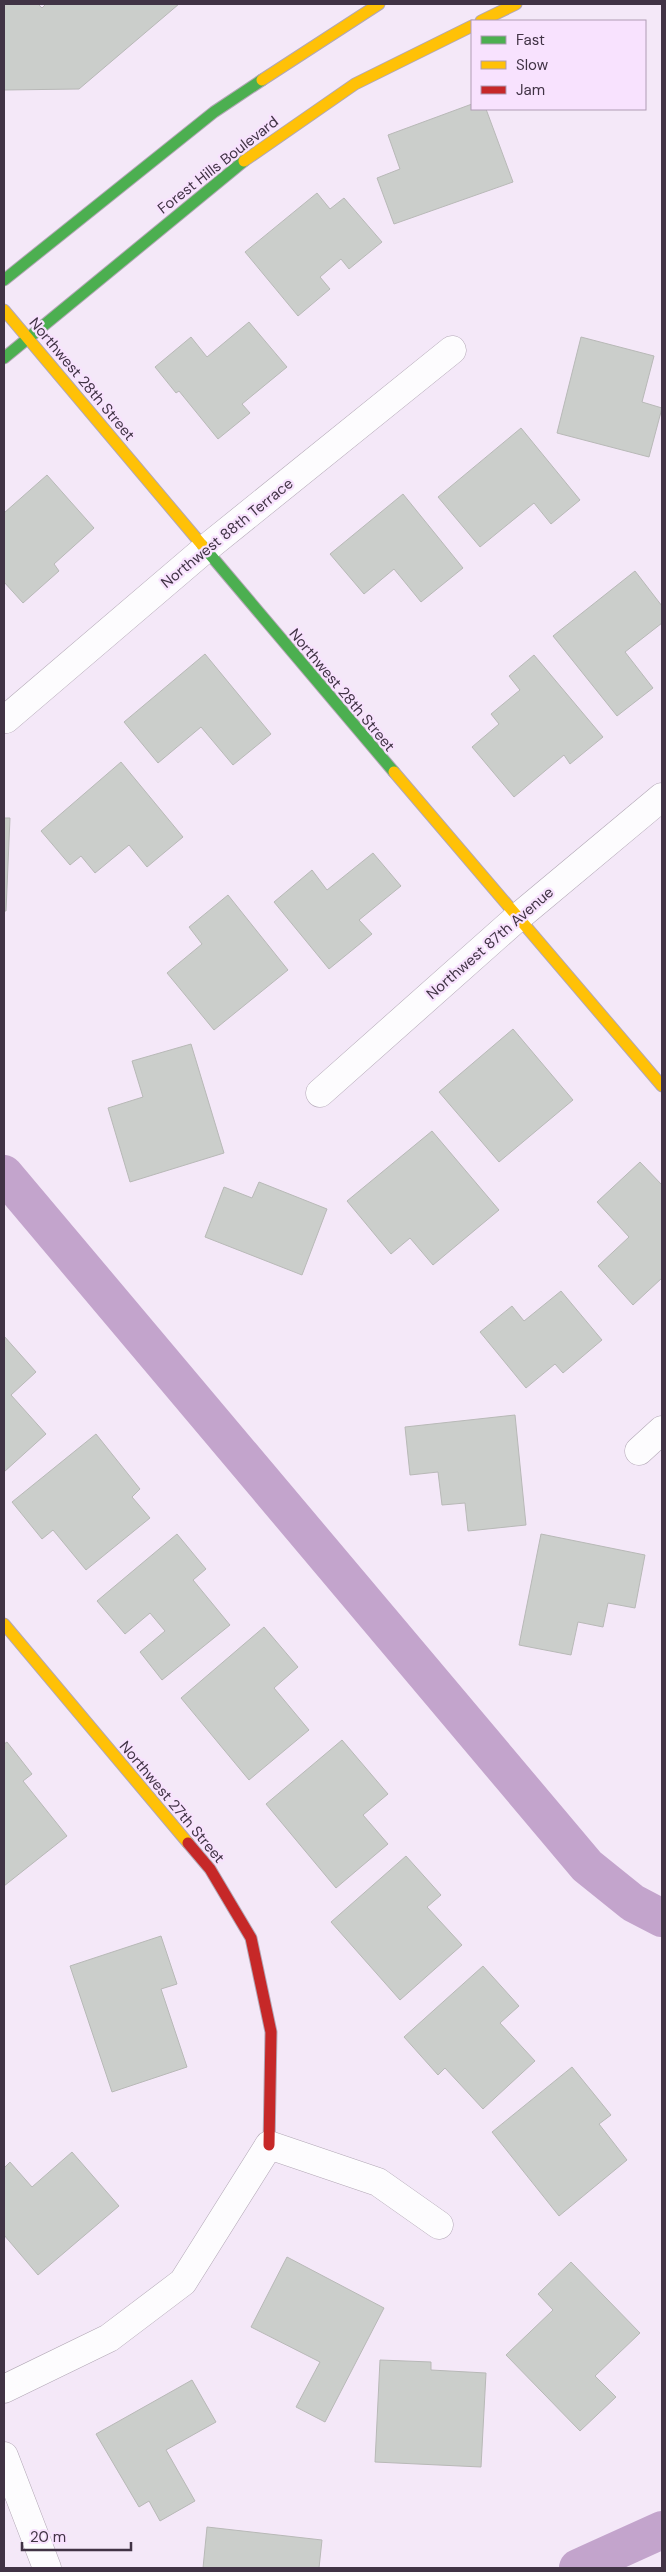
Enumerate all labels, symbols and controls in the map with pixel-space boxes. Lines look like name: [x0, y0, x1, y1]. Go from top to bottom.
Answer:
legend: [471, 20, 646, 110]
text: Fast: [516, 30, 545, 50]
text: Slow: [516, 55, 549, 75]
text: Jam: [516, 80, 545, 100]
street label: Forest Hills Boulevard: [154, 112, 282, 218]
street label: Northwest 28th Street: [25, 313, 139, 445]
street label: Northwest 88th Terrace: [157, 473, 297, 593]
street label: Northwest 28th Street: [285, 624, 399, 756]
street label: Northwest 87th Avenue: [422, 882, 558, 1004]
street label: Northwest 27th Street: [115, 1737, 229, 1867]
scale bar: [22, 2520, 131, 2552]
text: 20 m: [30, 2527, 66, 2547]

